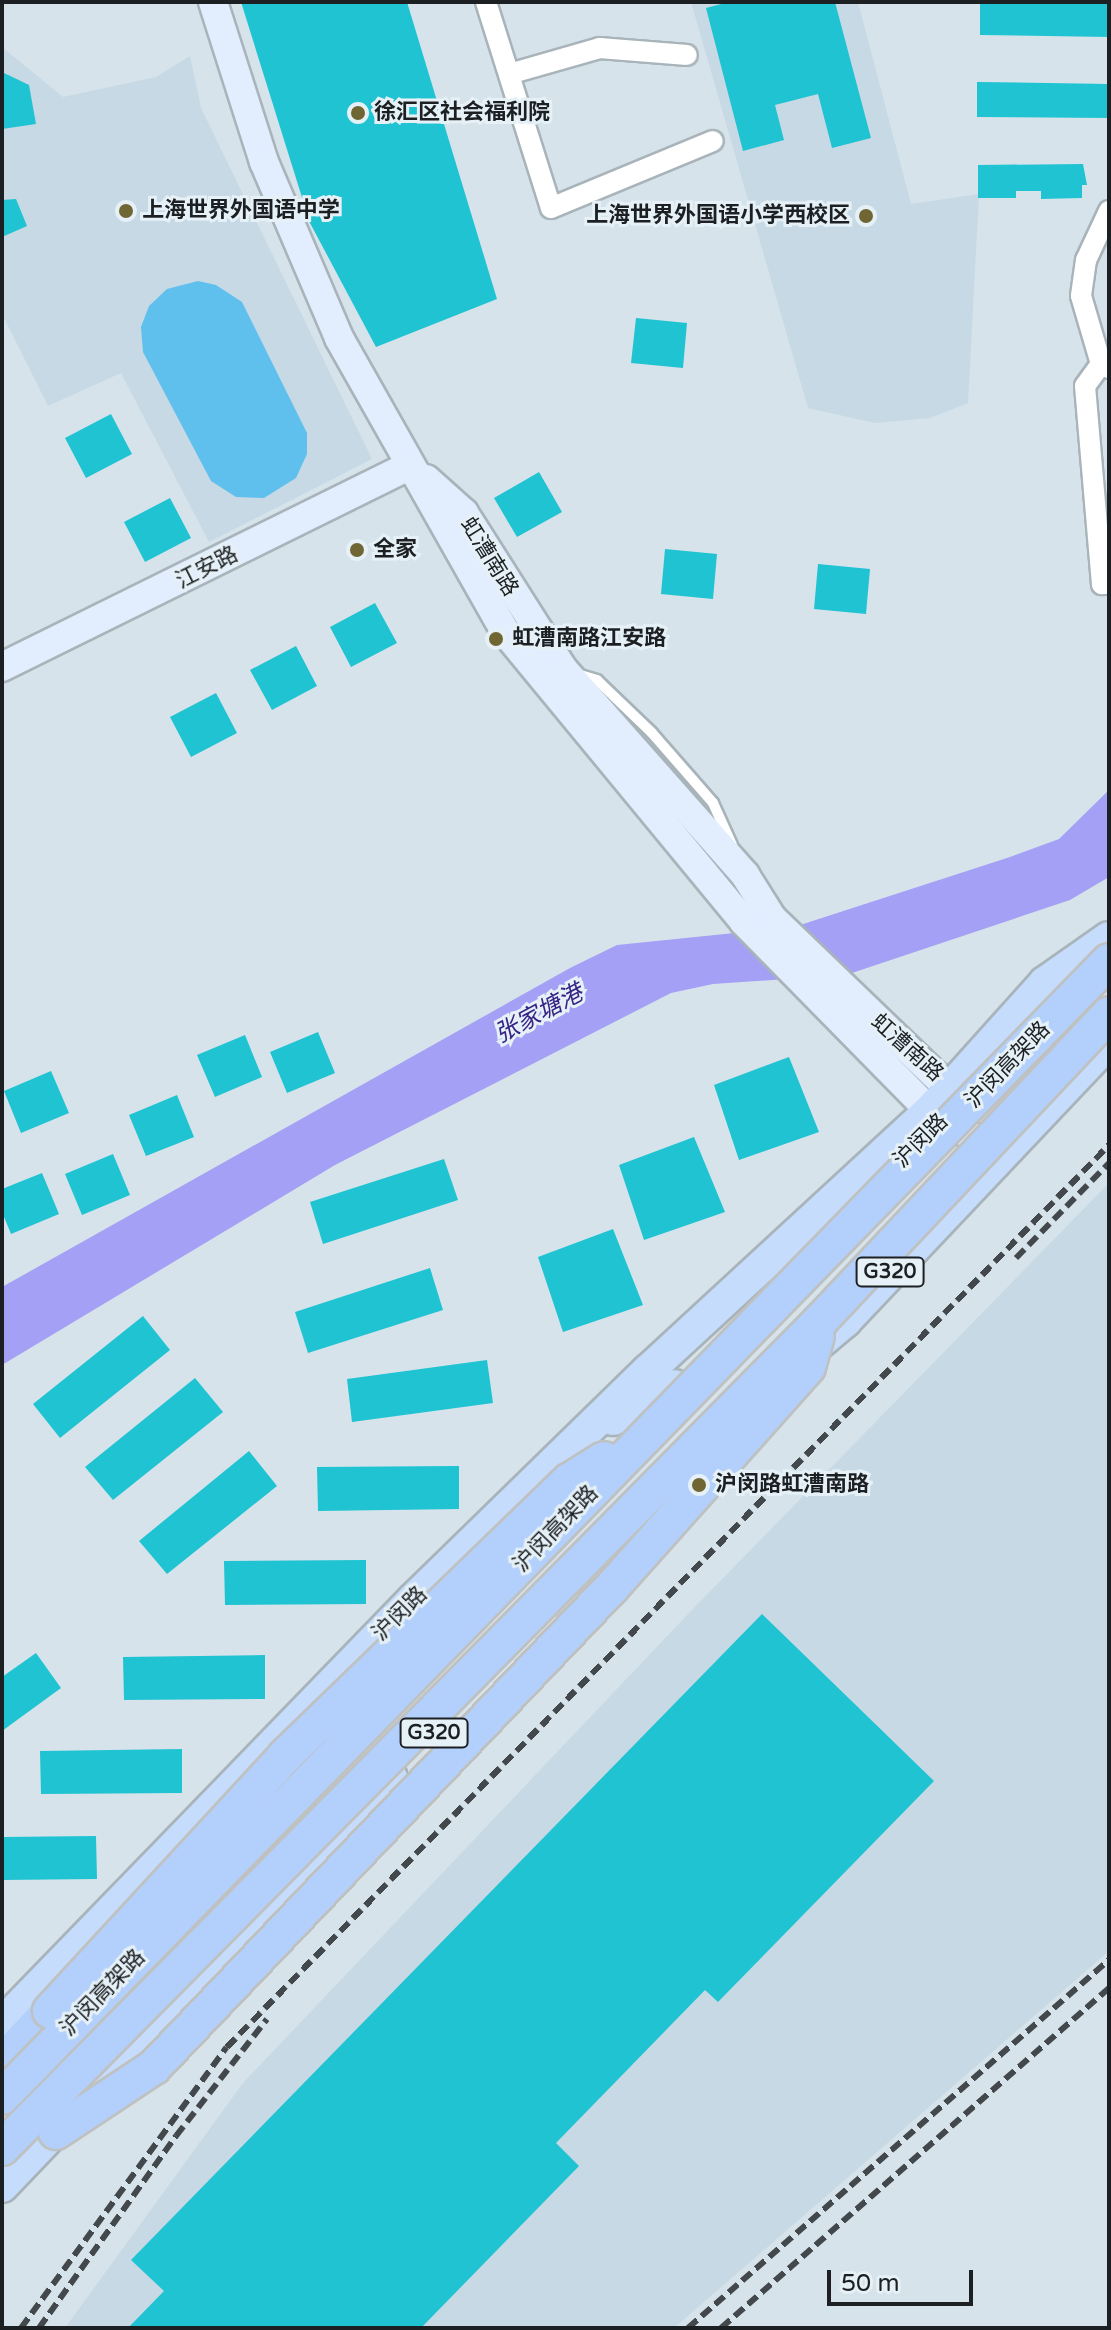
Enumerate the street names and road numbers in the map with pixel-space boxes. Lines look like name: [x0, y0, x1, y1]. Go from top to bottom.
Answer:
street label: 虹漕南路: [454, 513, 524, 601]
street label: 江安路: [172, 541, 242, 595]
street label: 虹漕南路: [865, 1009, 949, 1087]
street label: 沪闵高架路: [960, 1016, 1056, 1114]
street label: 沪闵路: [888, 1108, 954, 1174]
road number: G320: [854, 1256, 926, 1288]
street label: 沪闵高架路: [508, 1480, 604, 1578]
street label: 沪闵路: [367, 1581, 433, 1647]
road number: G320: [398, 1717, 470, 1749]
street label: 沪闵高架路: [55, 1944, 151, 2042]

